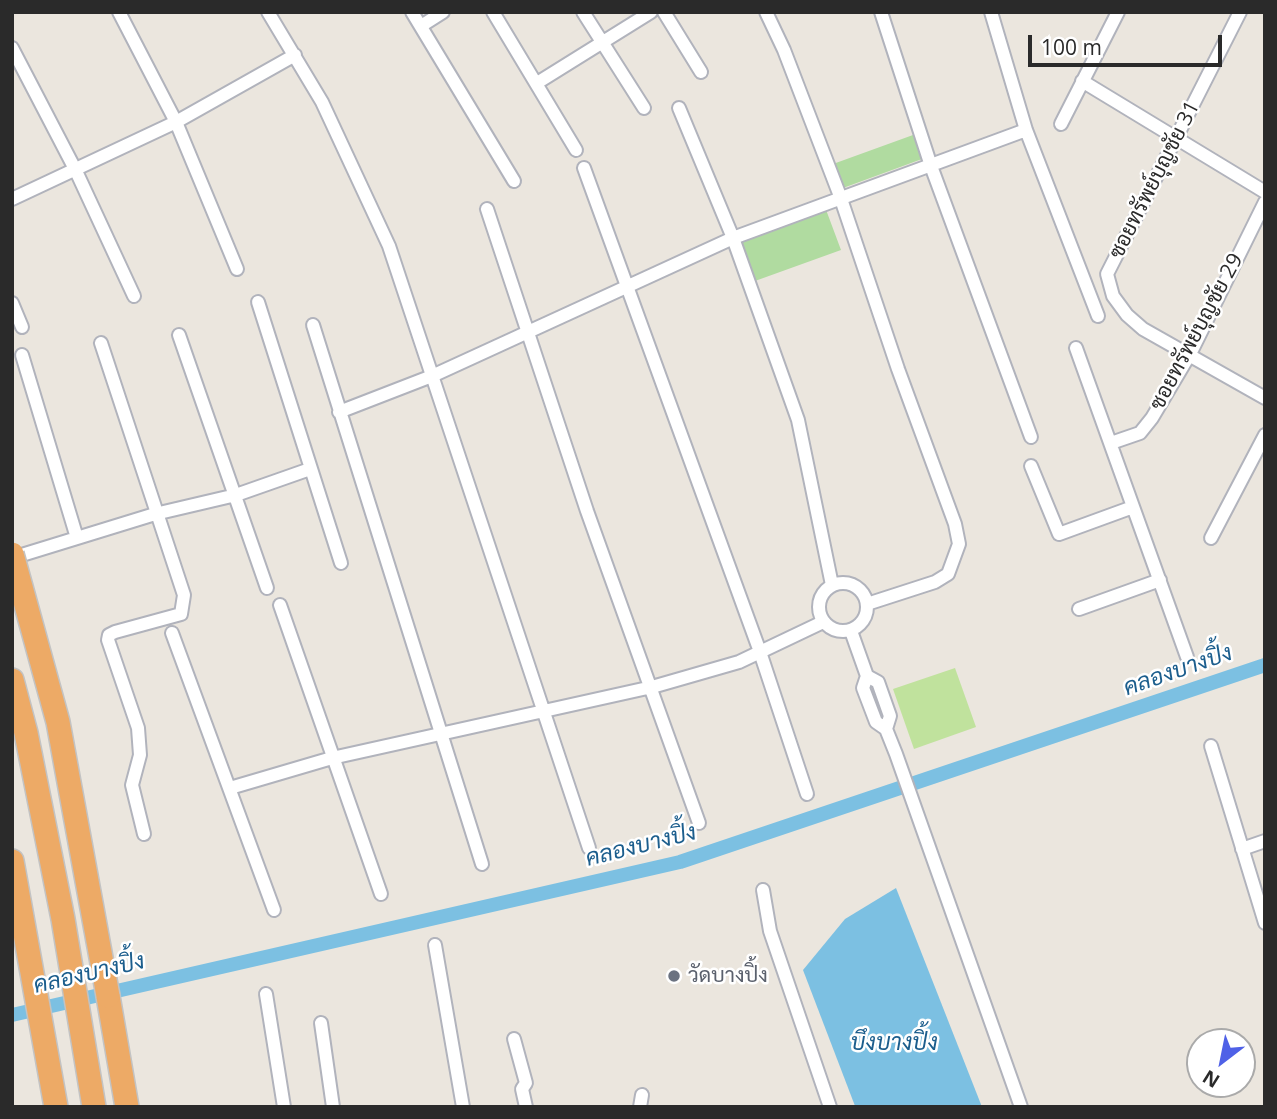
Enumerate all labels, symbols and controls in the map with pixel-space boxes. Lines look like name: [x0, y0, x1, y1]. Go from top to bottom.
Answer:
scale bar: [1032, 21, 1226, 65]
text: 100 m: [1041, 33, 1102, 61]
street label: ซอยทรัพย์บุญชัย 31: [1104, 97, 1206, 263]
street label: ซอยทรัพย์บุญชัย 29: [1145, 249, 1249, 415]
water label: คลองบางปิ้ง: [1120, 640, 1236, 702]
water label: คลองบางปิ้ง: [583, 819, 699, 873]
water label: คลองบางปิ้ง: [31, 948, 147, 1000]
place label: วัดบางปิ้ง: [688, 963, 768, 989]
marker: วัดบางปิ้ง: [666, 968, 682, 984]
north arrow: [1186, 1028, 1256, 1098]
water label: บึงบางปิ้ง: [850, 1029, 938, 1057]
text: N: [1197, 1064, 1224, 1094]

